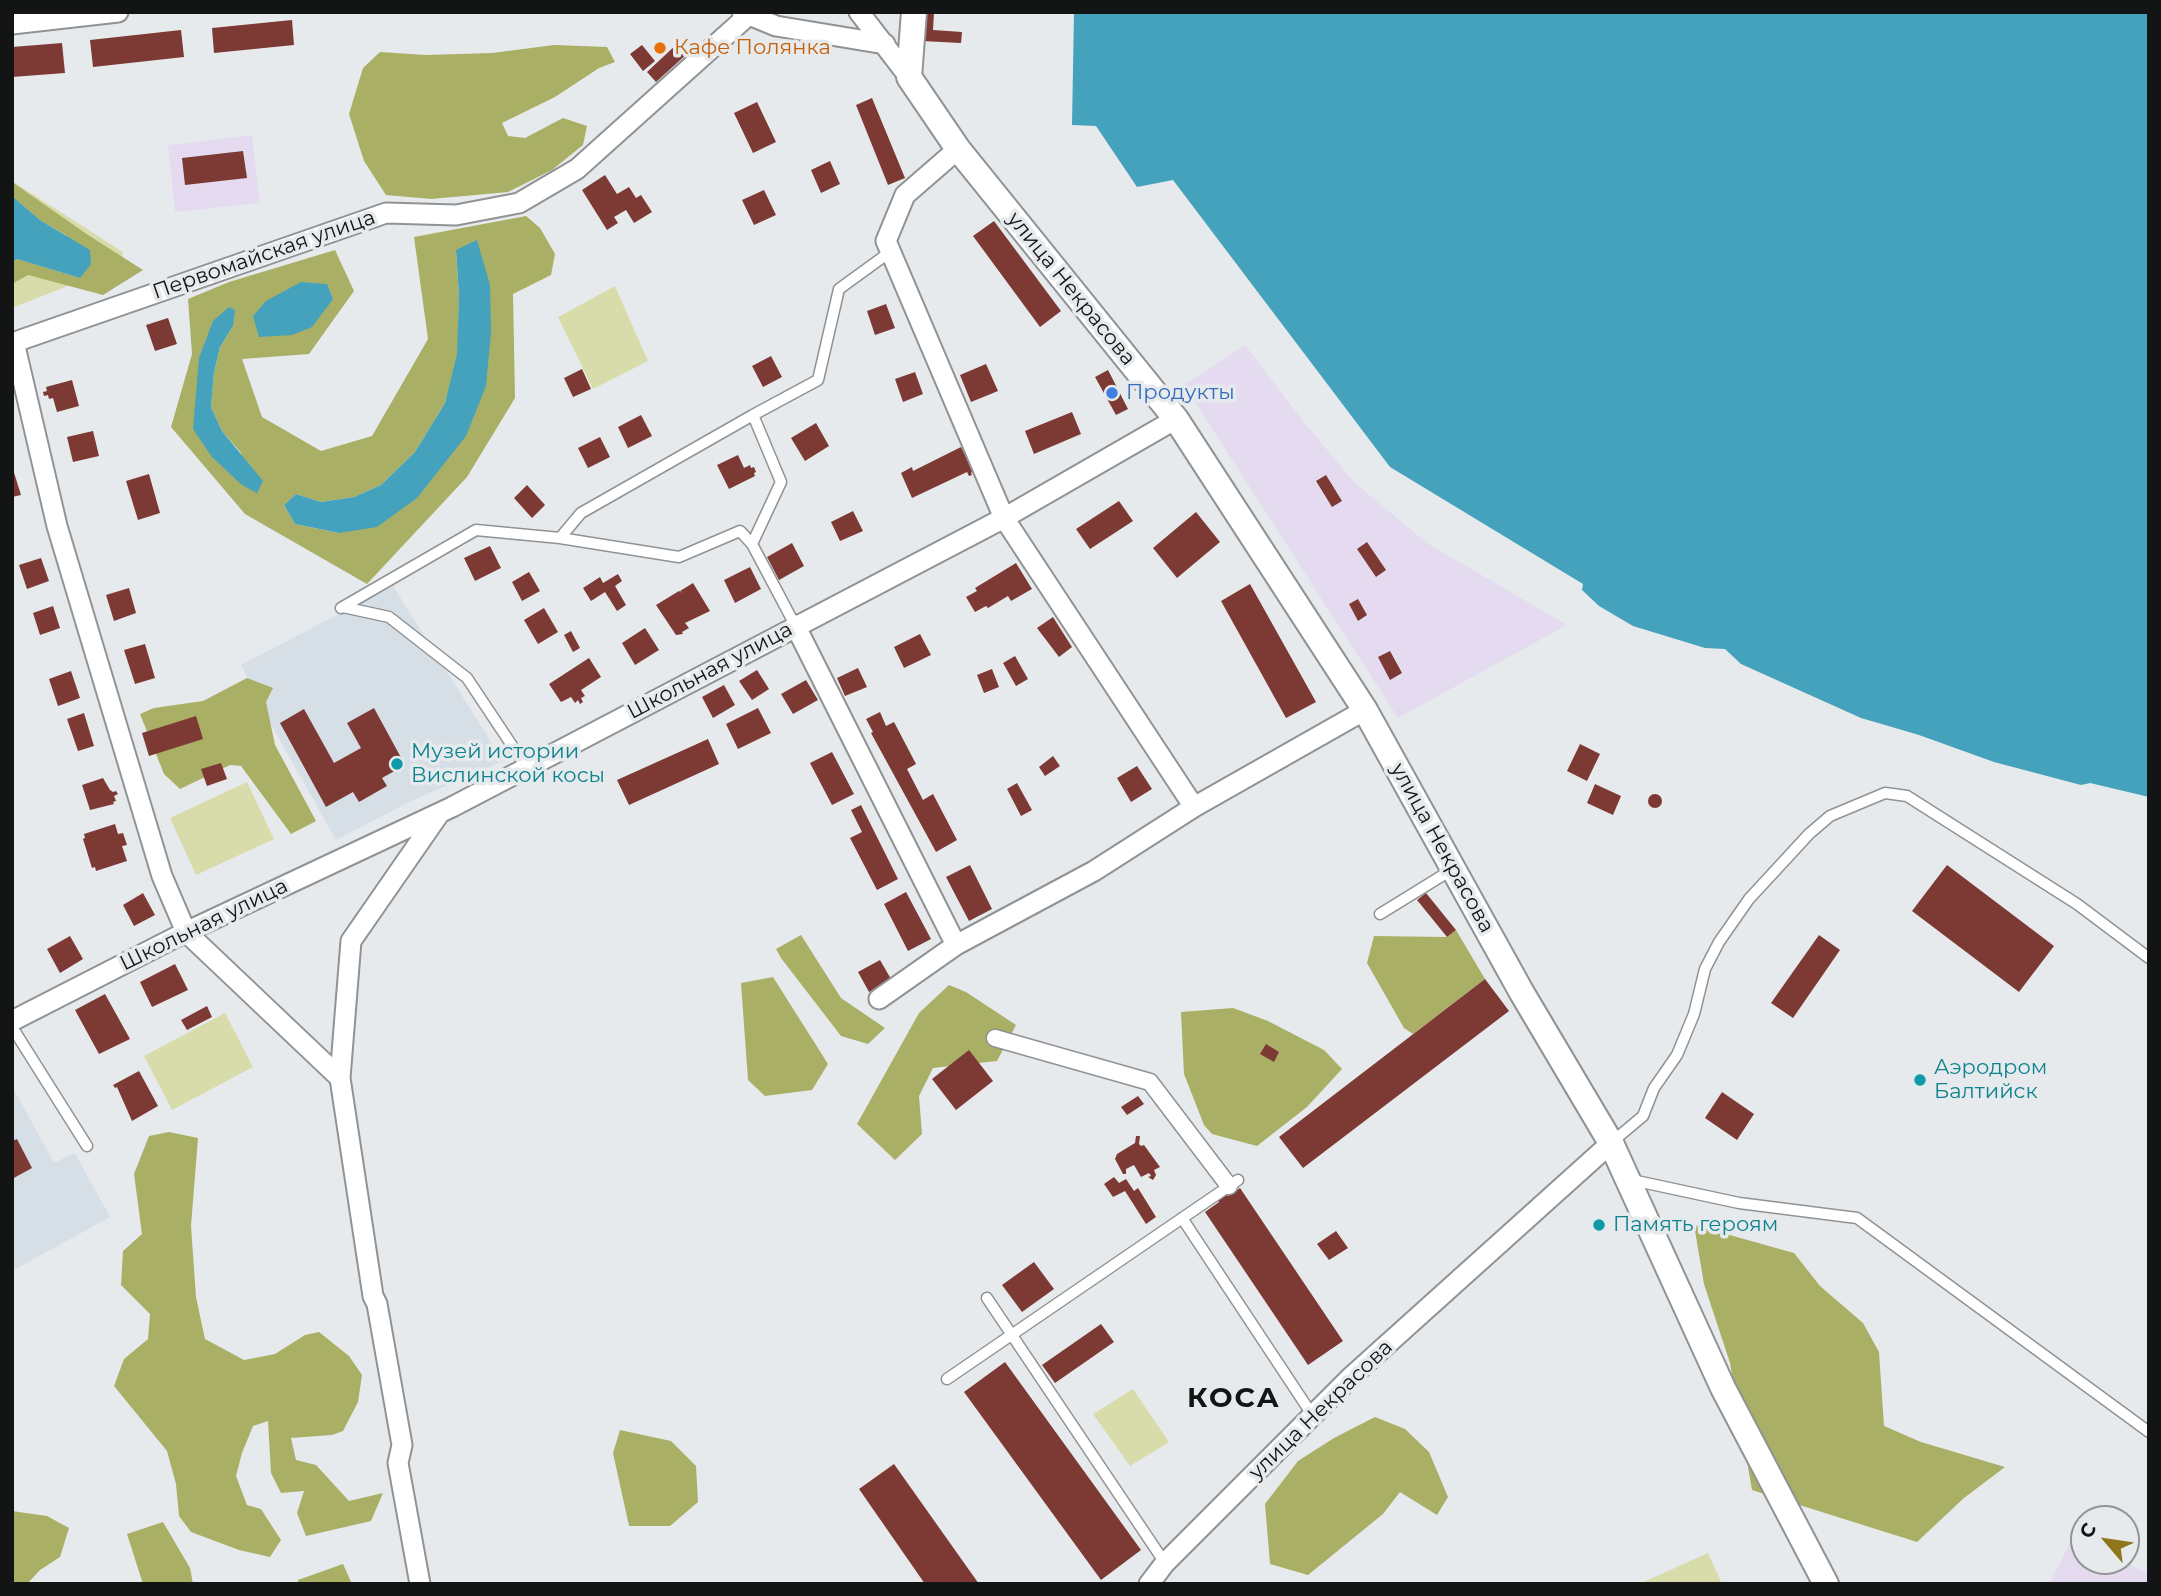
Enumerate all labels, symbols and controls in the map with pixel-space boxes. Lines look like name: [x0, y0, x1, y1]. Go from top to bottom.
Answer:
place label: Кафе Полянка: [674, 35, 831, 61]
marker: Кафе Полянка: [652, 40, 668, 56]
street label: Первомайская улица: [149, 205, 379, 305]
street label: улица Некрасова: [1001, 207, 1141, 371]
place label: Продукты: [1126, 380, 1235, 406]
marker: Продукты: [1104, 385, 1120, 401]
street label: Школьная улица: [623, 617, 797, 725]
place label: Музей истории Вислинской косы: [411, 739, 605, 789]
marker: Музей истории Вислинской косы: [389, 756, 405, 772]
street label: улица Некрасова: [1385, 759, 1499, 937]
street label: Школьная улица: [116, 873, 292, 977]
place label: Аэродром Балтийск: [1934, 1055, 2047, 1105]
marker: Аэродром Балтийск: [1912, 1072, 1928, 1088]
place label: Память героям: [1613, 1212, 1778, 1238]
marker: Память героям: [1591, 1217, 1607, 1233]
street label: улица Некрасова: [1244, 1335, 1398, 1485]
district label: КОСА: [1188, 1382, 1280, 1416]
north arrow: [2070, 1505, 2140, 1575]
text: С: [2075, 1519, 2101, 1542]

